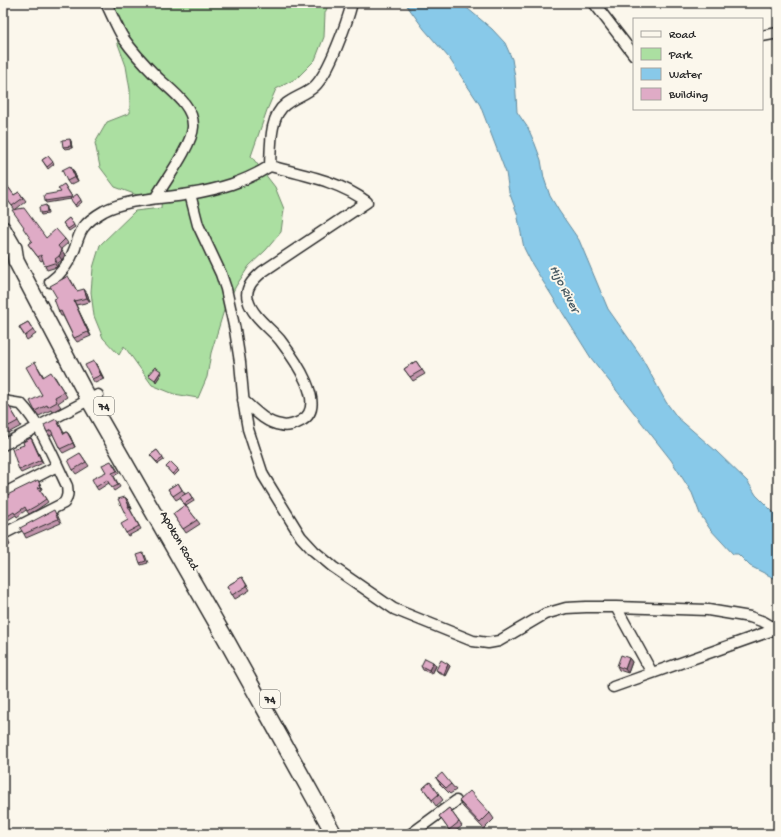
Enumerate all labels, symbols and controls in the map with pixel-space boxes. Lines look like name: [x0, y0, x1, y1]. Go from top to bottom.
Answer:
legend: [633, 18, 763, 110]
text: Road: [669, 29, 696, 43]
text: Park: [668, 49, 694, 63]
text: Water: [669, 69, 703, 83]
text: Building: [668, 89, 708, 103]
water label: Hijo River: [546, 263, 583, 317]
road number: 74: [94, 397, 114, 415]
street label: Apokon Road: [156, 509, 201, 574]
road number: 74: [260, 690, 280, 708]

